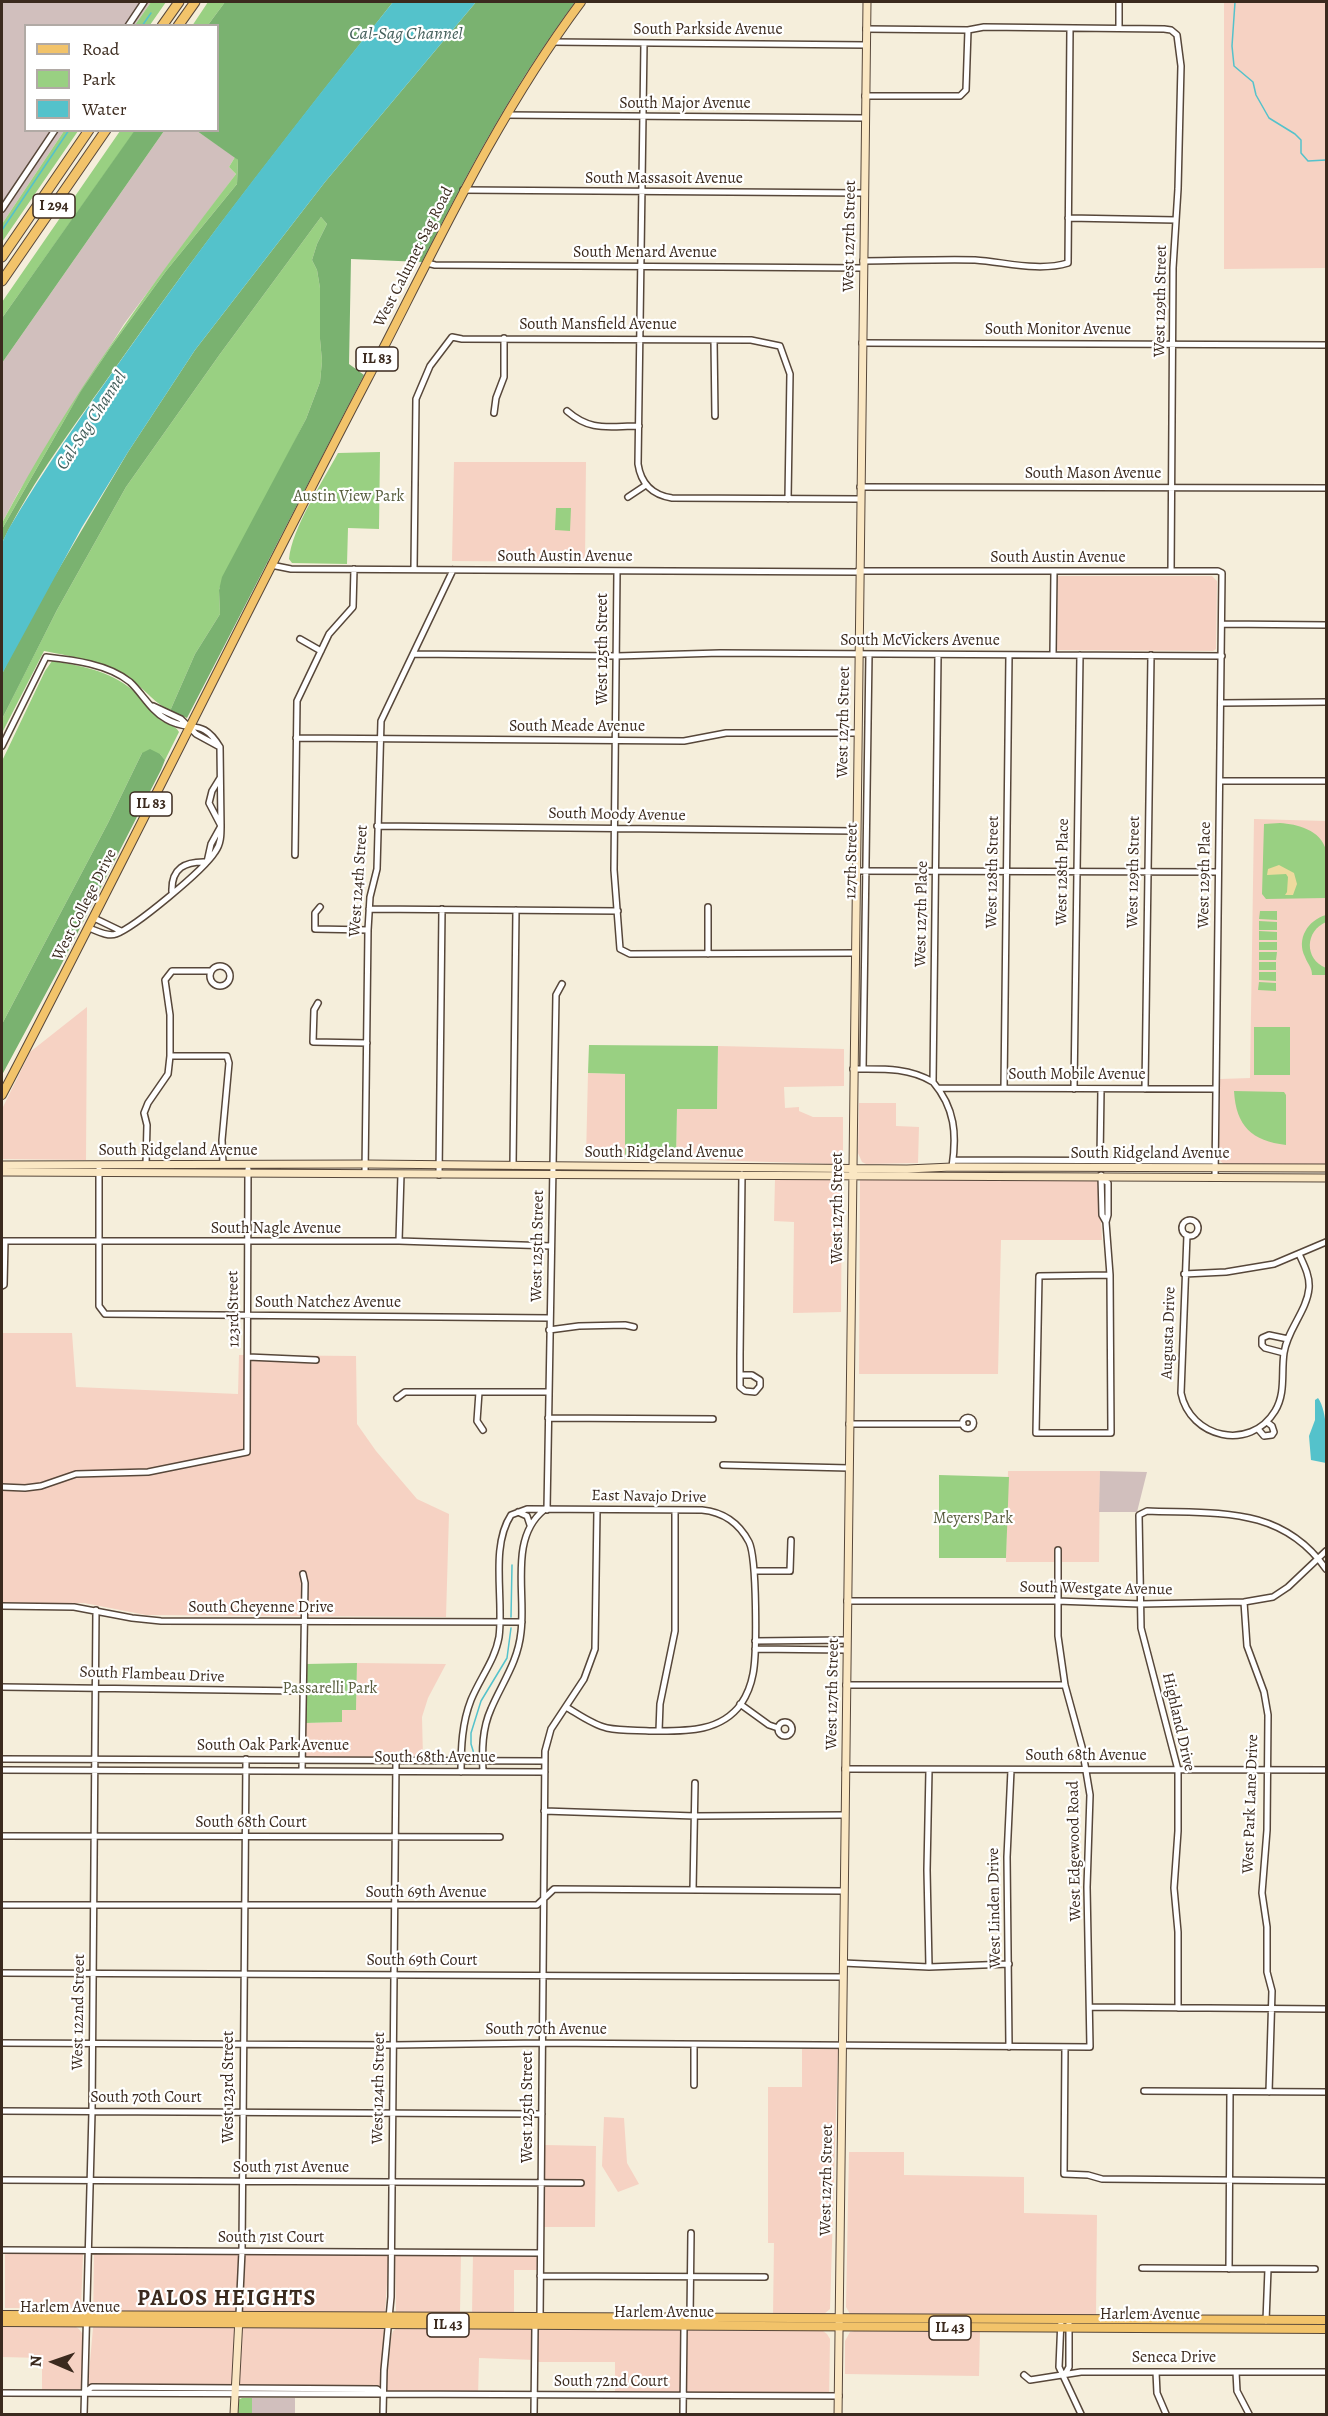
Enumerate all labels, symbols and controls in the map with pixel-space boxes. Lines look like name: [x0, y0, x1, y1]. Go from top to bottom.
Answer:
street label: South Parkside Avenue: [633, 20, 783, 40]
legend: [24, 24, 219, 132]
water label: Cal-Sag Channel: [349, 24, 463, 46]
text: Road: [82, 37, 119, 61]
text: Park: [82, 67, 116, 91]
street label: South Major Avenue: [619, 94, 751, 114]
text: Water: [82, 97, 127, 121]
street label: South Massasoit Avenue: [585, 169, 743, 189]
street label: West 127th Street: [839, 180, 861, 292]
street label: West Calumet Sag Road: [370, 184, 458, 330]
road number: I 294: [33, 194, 75, 218]
street label: South Menard Avenue: [573, 243, 717, 263]
street label: West 129th Street: [1150, 245, 1172, 357]
street label: South Mansfield Avenue: [519, 315, 677, 335]
street label: South Monitor Avenue: [985, 320, 1131, 340]
road number: IL 83: [356, 347, 398, 371]
water label: Cal-Sag Channel: [52, 367, 132, 475]
street label: South Mason Avenue: [1025, 464, 1161, 484]
park label: Austin View Park: [293, 487, 405, 507]
street label: South Austin Avenue: [497, 547, 633, 567]
street label: South Austin Avenue: [990, 548, 1126, 568]
street label: West 125th Street: [593, 593, 613, 705]
street label: South McVickers Avenue: [840, 631, 1000, 651]
street label: West 127th Street: [833, 666, 855, 778]
street label: South Meade Avenue: [509, 717, 645, 737]
road number: IL 83: [130, 792, 172, 816]
street label: South Moody Avenue: [548, 804, 686, 826]
street label: West 128th Street: [982, 815, 1004, 929]
street label: West 129th Street: [1123, 816, 1145, 928]
street label: West 128th Place: [1052, 818, 1074, 926]
street label: West 129th Place: [1194, 821, 1216, 929]
street label: 127th Street: [842, 823, 862, 899]
street label: West 124th Street: [346, 824, 372, 938]
street label: West College Drive: [49, 846, 121, 964]
street label: West 127th Place: [911, 861, 933, 967]
street label: South Mobile Avenue: [1008, 1065, 1146, 1085]
street label: South Ridgeland Avenue: [98, 1141, 258, 1161]
street label: South Ridgeland Avenue: [584, 1143, 744, 1163]
street label: South Ridgeland Avenue: [1070, 1144, 1230, 1164]
street label: West 127th Street: [828, 1152, 848, 1264]
street label: West 125th Street: [527, 1190, 549, 1302]
street label: South Nagle Avenue: [211, 1219, 341, 1239]
street label: 123rd Street: [224, 1270, 244, 1348]
street label: Augusta Drive: [1158, 1286, 1180, 1380]
street label: South Natchez Avenue: [255, 1293, 401, 1313]
street label: East Navajo Drive: [591, 1486, 707, 1508]
park label: Meyers Park: [933, 1509, 1013, 1529]
street label: South Westgate Avenue: [1019, 1578, 1173, 1600]
street label: South Cheyenne Drive: [188, 1598, 334, 1618]
street label: West 127th Street: [822, 1638, 844, 1750]
street label: South Flambeau Drive: [79, 1663, 225, 1687]
street label: Highland Drive: [1157, 1671, 1199, 1773]
park label: Passarelli Park: [283, 1679, 377, 1699]
street label: West Park Lane Drive: [1239, 1734, 1263, 1874]
street label: South Oak Park Avenue: [197, 1736, 349, 1756]
street label: South 68th Avenue: [1025, 1746, 1147, 1766]
street label: South 68th Avenue: [374, 1748, 496, 1768]
street label: West Edgewood Road: [1064, 1781, 1086, 1921]
street label: South 68th Court: [195, 1813, 307, 1833]
street label: West Linden Drive: [984, 1847, 1006, 1969]
street label: South 69th Avenue: [365, 1883, 487, 1903]
street label: South 69th Court: [366, 1951, 478, 1971]
street label: West 122nd Street: [68, 1954, 90, 2070]
street label: South 70th Avenue: [485, 2020, 607, 2040]
street label: West 123rd Street: [219, 2031, 239, 2143]
street label: West 124th Street: [368, 2032, 390, 2144]
street label: West 125th Street: [518, 2051, 538, 2163]
street label: South 70th Court: [90, 2088, 202, 2108]
street label: West 127th Street: [816, 2124, 838, 2236]
street label: South 71st Avenue: [233, 2158, 349, 2178]
street label: South 71st Court: [218, 2228, 324, 2248]
district label: PALOS HEIGHTS: [137, 2287, 317, 2313]
street label: Harlem Avenue: [20, 2298, 120, 2318]
street label: Harlem Avenue: [614, 2303, 714, 2323]
street label: Harlem Avenue: [1100, 2305, 1200, 2325]
road number: IL 43: [427, 2313, 469, 2337]
road number: IL 43: [929, 2316, 971, 2340]
north arrow: [24, 2332, 84, 2392]
street label: Seneca Drive: [1132, 2348, 1216, 2368]
text: N: [25, 2355, 47, 2368]
street label: South 72nd Court: [554, 2372, 668, 2392]

